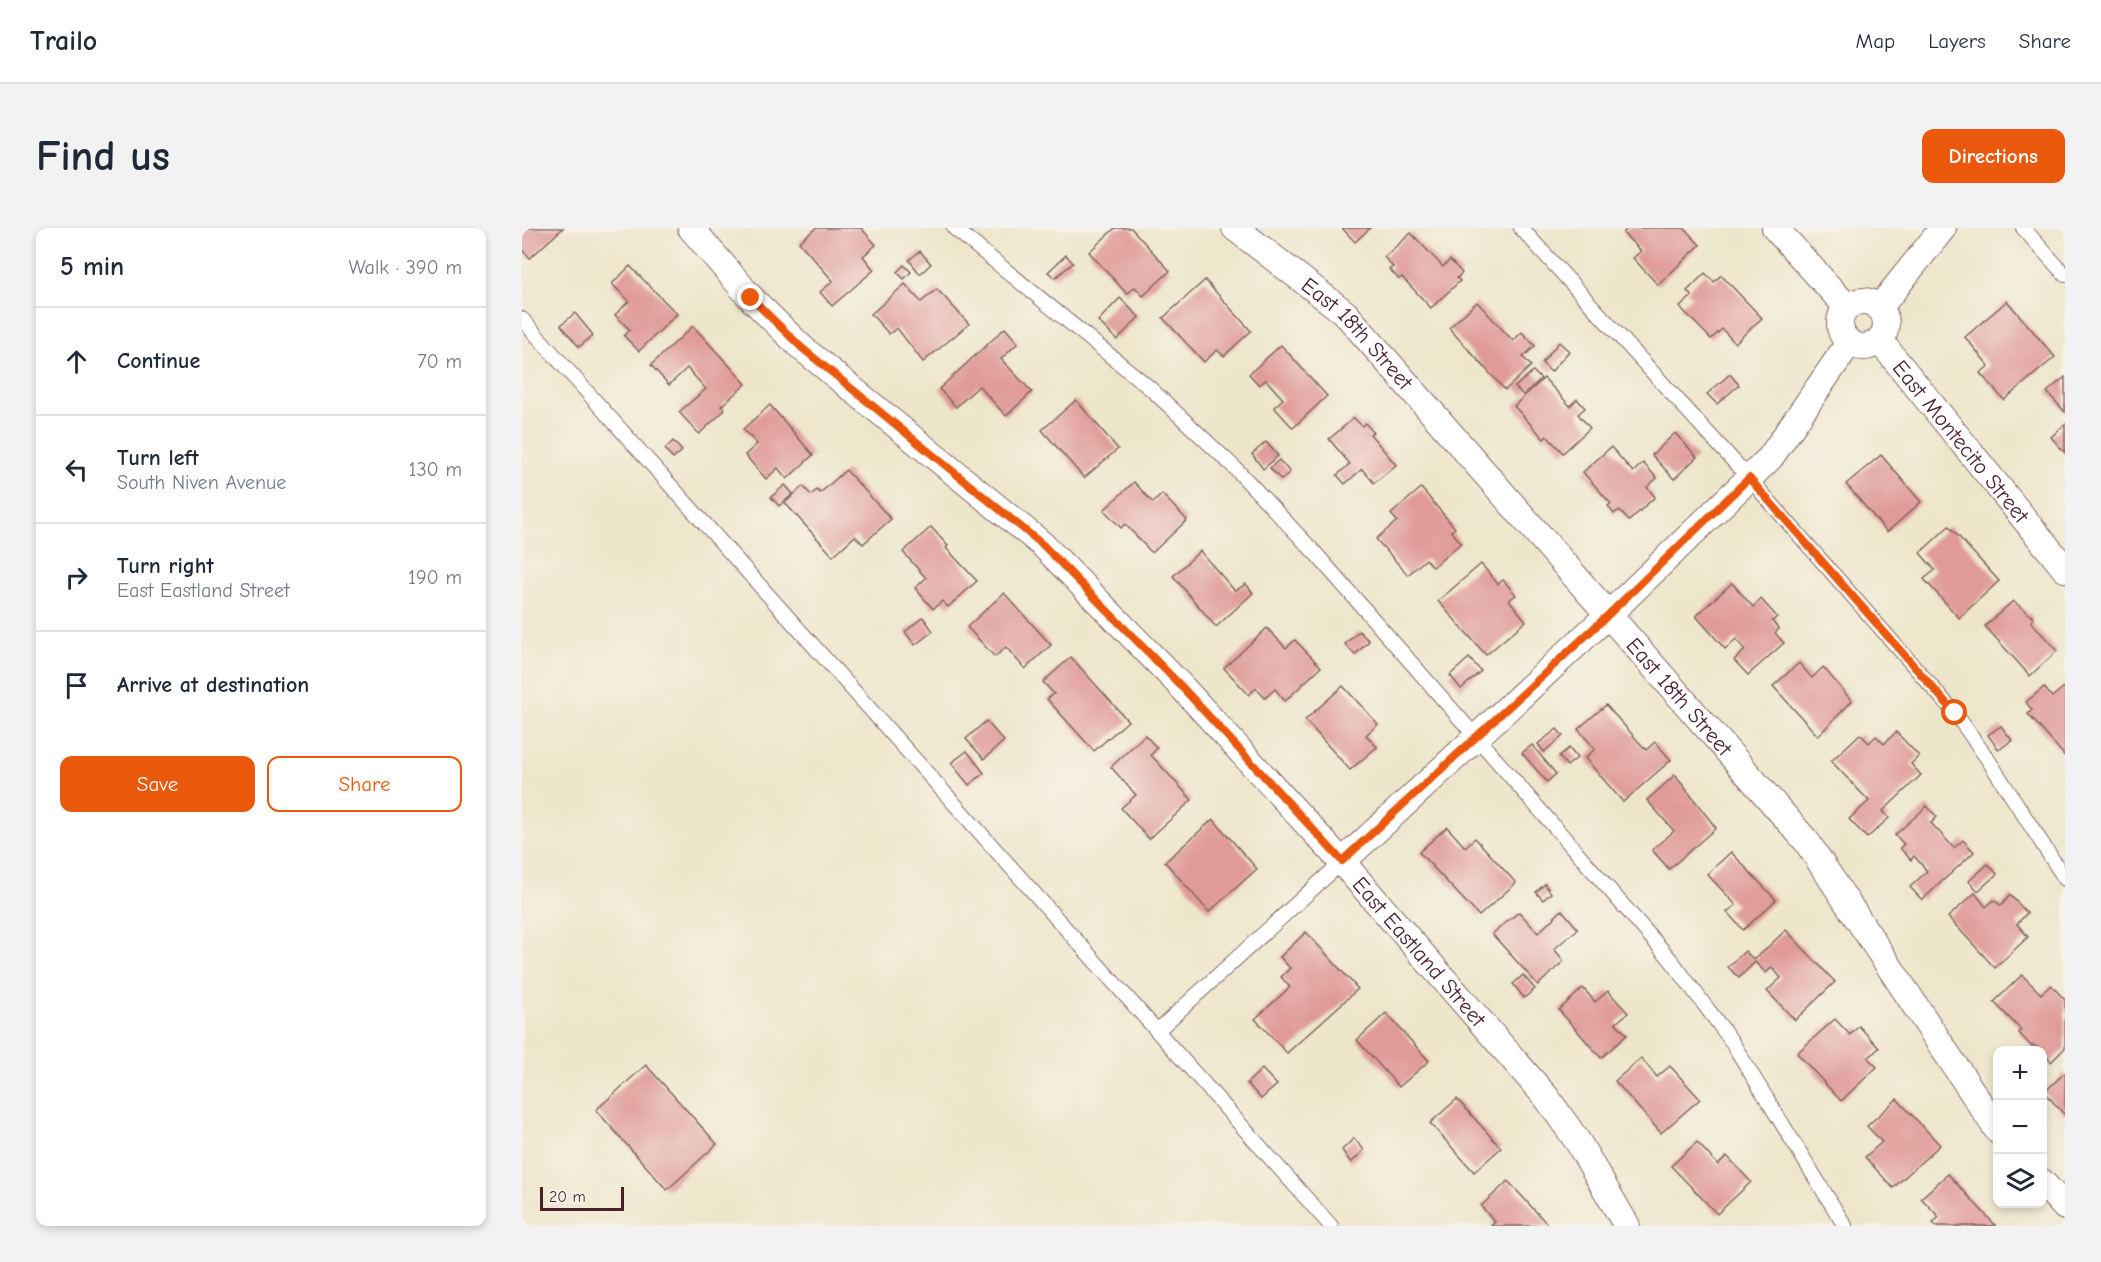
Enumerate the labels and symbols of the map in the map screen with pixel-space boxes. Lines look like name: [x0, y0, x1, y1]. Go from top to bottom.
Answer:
street label: East 18th Street: [1296, 272, 1418, 396]
route end: [737, 284, 763, 310]
street label: East Montecito Street: [1887, 355, 2035, 529]
street label: East 18th Street: [1621, 633, 1738, 762]
route start: [1941, 699, 1967, 725]
street label: East Eastland Street: [1347, 872, 1491, 1033]
scale bar: [540, 1184, 624, 1212]

